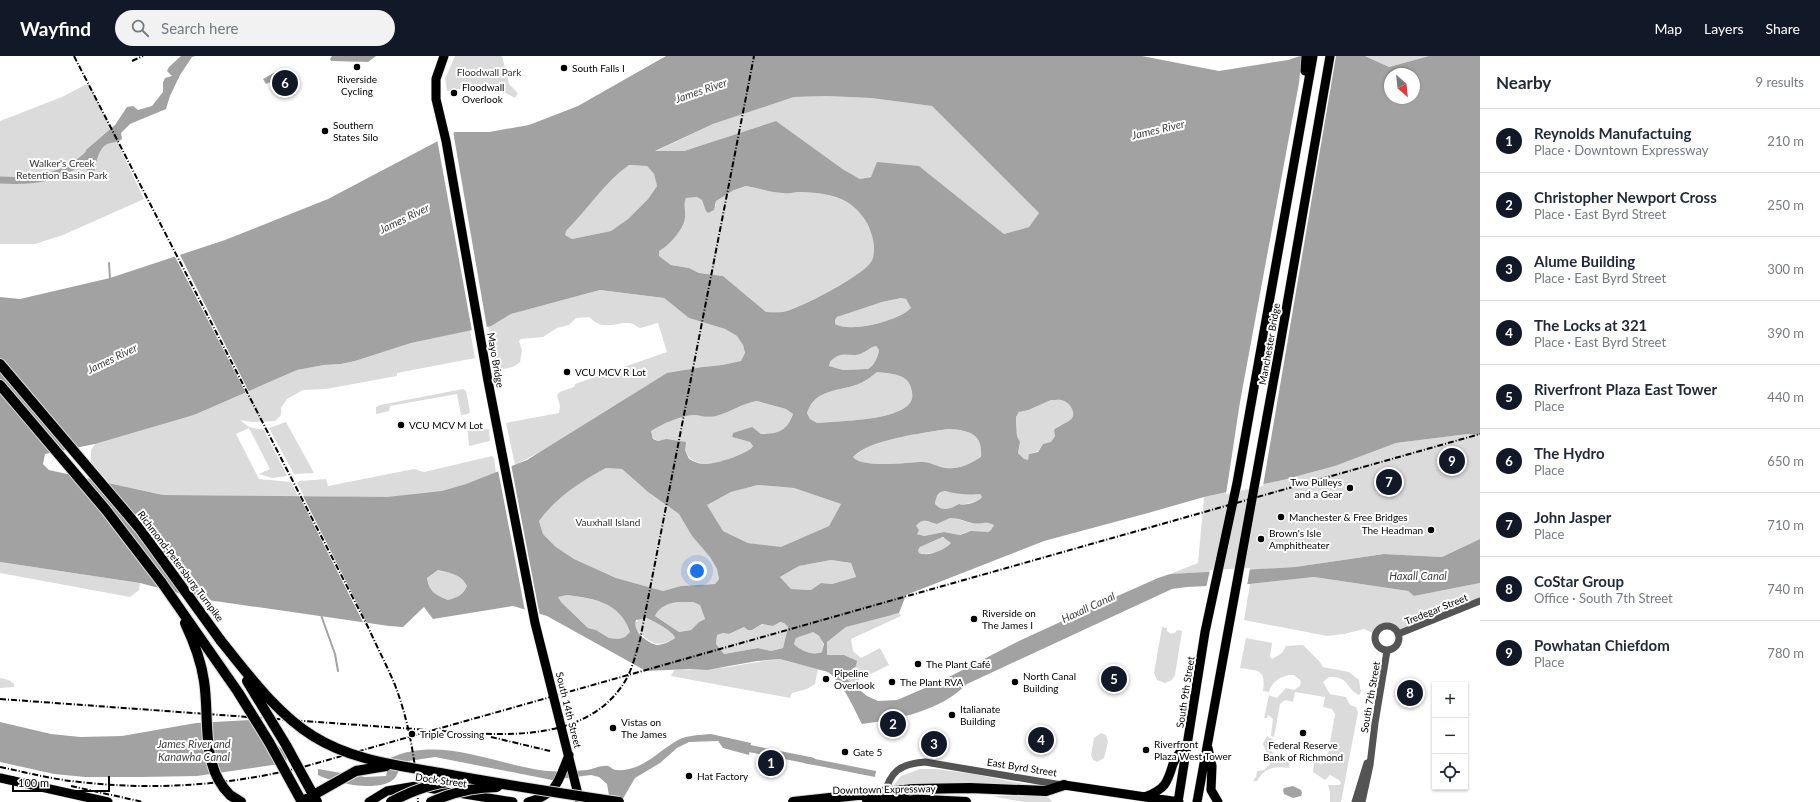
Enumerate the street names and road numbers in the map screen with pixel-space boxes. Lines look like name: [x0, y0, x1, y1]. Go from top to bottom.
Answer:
street label: Manchester Bridge: [1256, 302, 1282, 386]
street label: Mayo Bridge: [485, 332, 507, 388]
street label: Richmond-Petersburg Turnpike: [135, 508, 227, 624]
street label: Tredegar Street: [1403, 591, 1470, 627]
street label: South 9th Street: [1173, 655, 1197, 729]
street label: South 7th Street: [1358, 660, 1382, 734]
street label: South 14th Street: [554, 671, 584, 750]
street label: East Byrd Street: [986, 756, 1058, 779]
street label: Dock Street: [414, 770, 468, 790]
street label: Downtown Expressway: [832, 782, 937, 796]

